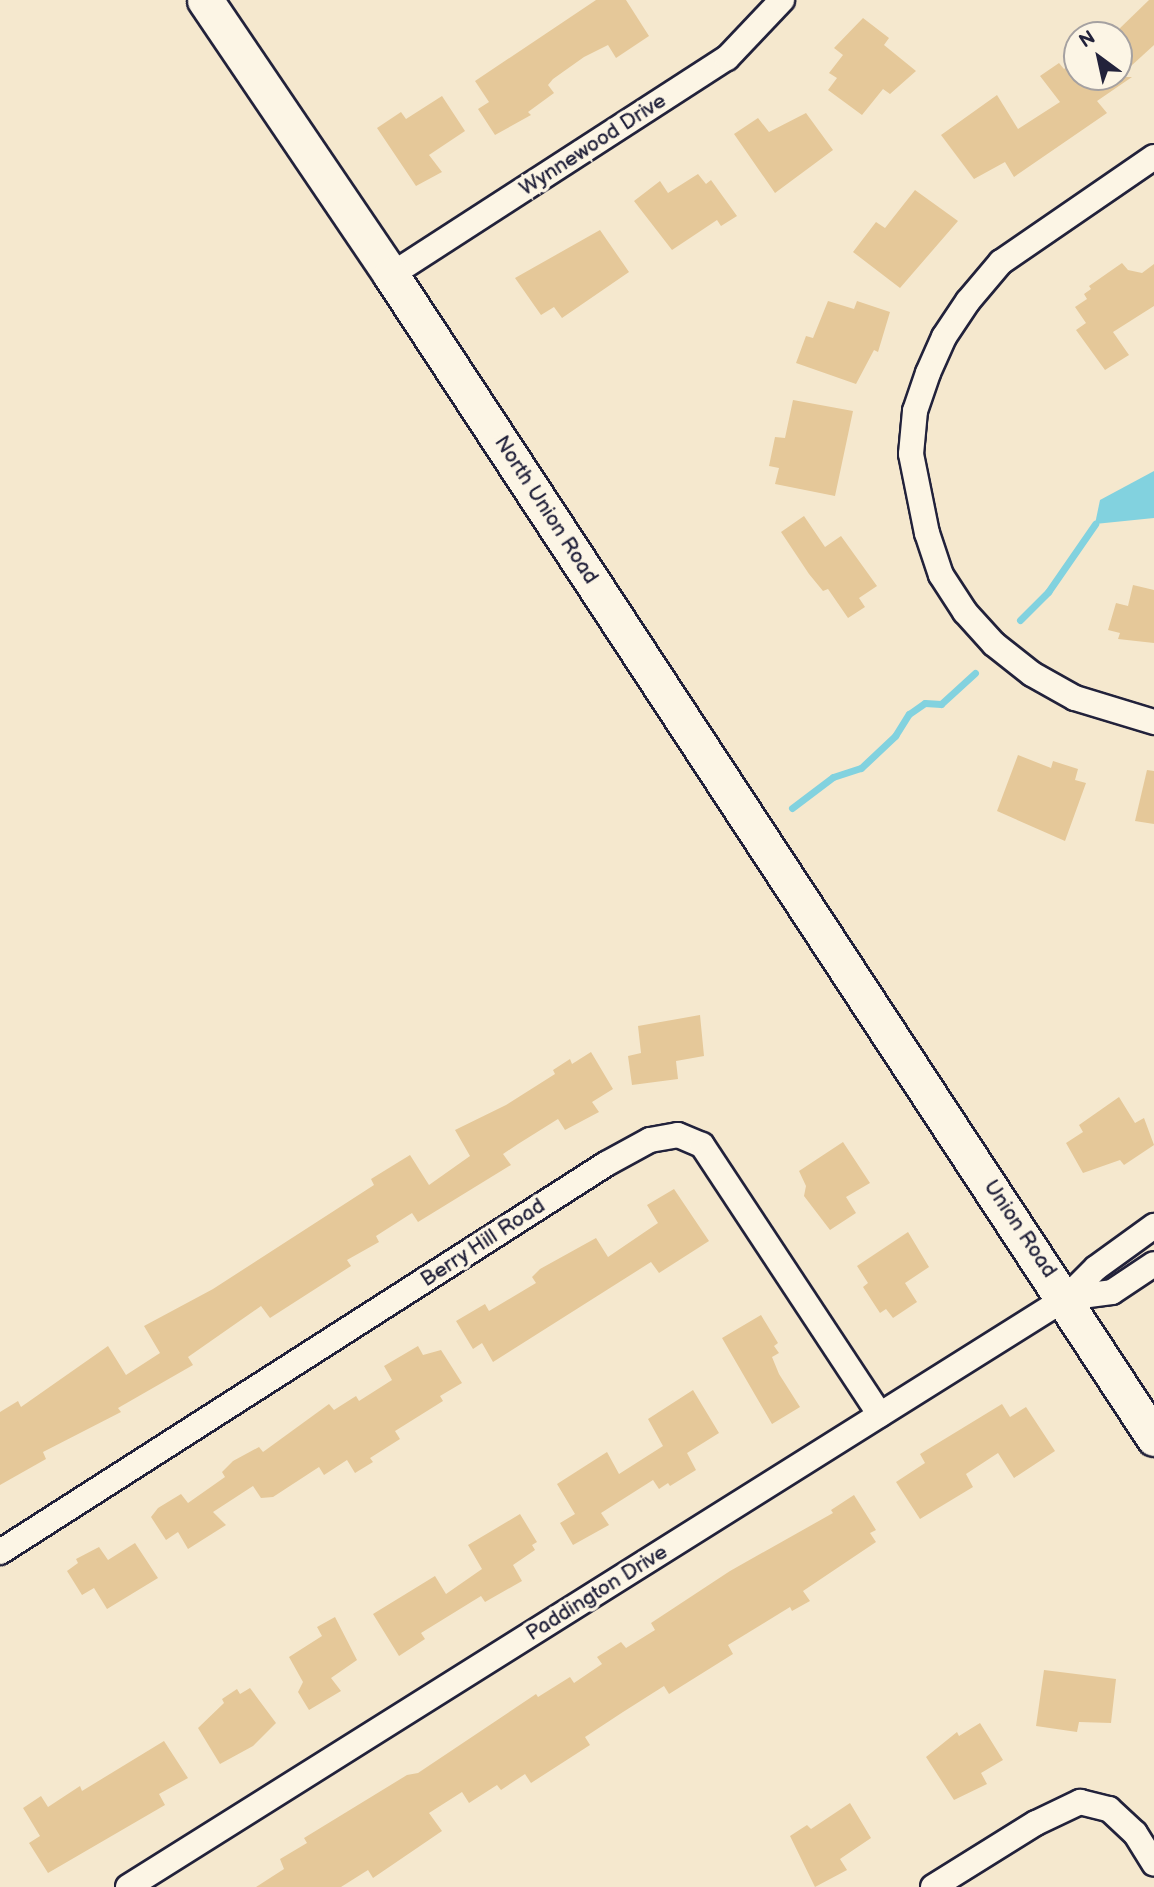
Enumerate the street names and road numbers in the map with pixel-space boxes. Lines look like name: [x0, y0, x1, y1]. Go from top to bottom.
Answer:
street label: Wynnewood Drive: [515, 88, 671, 202]
street label: North Union Road: [489, 431, 603, 589]
street label: Union Road: [978, 1175, 1062, 1283]
street label: Berry Hill Road: [416, 1193, 550, 1293]
street label: Paddington Drive: [522, 1539, 672, 1647]

